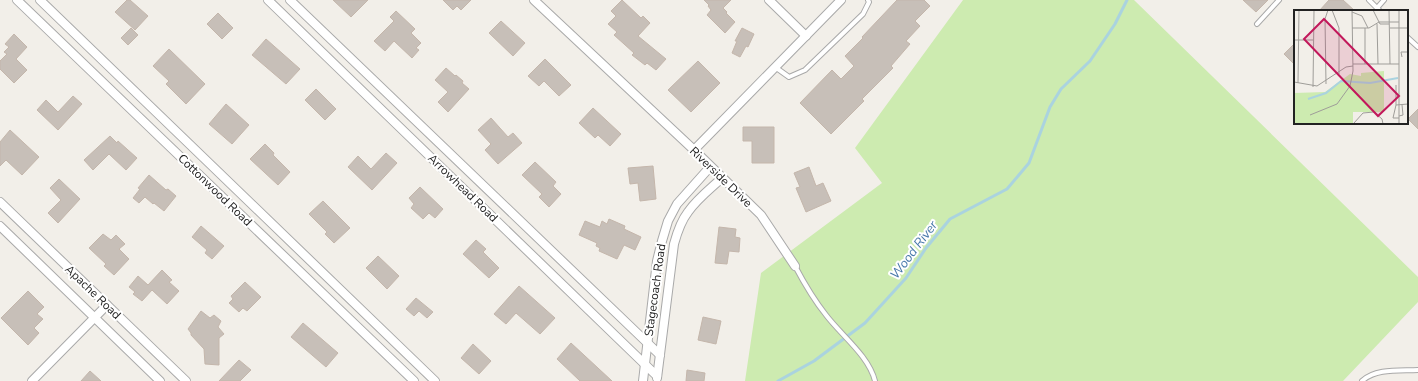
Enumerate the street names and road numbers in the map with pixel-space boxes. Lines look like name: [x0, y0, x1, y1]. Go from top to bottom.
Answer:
street label: Riverside Drive: [686, 143, 756, 211]
street label: Cottonwood Road: [174, 150, 256, 230]
street label: Arrowhead Road: [425, 150, 501, 226]
street label: Stagecoach Road: [641, 243, 669, 337]
street label: Apache Road: [62, 261, 124, 323]

